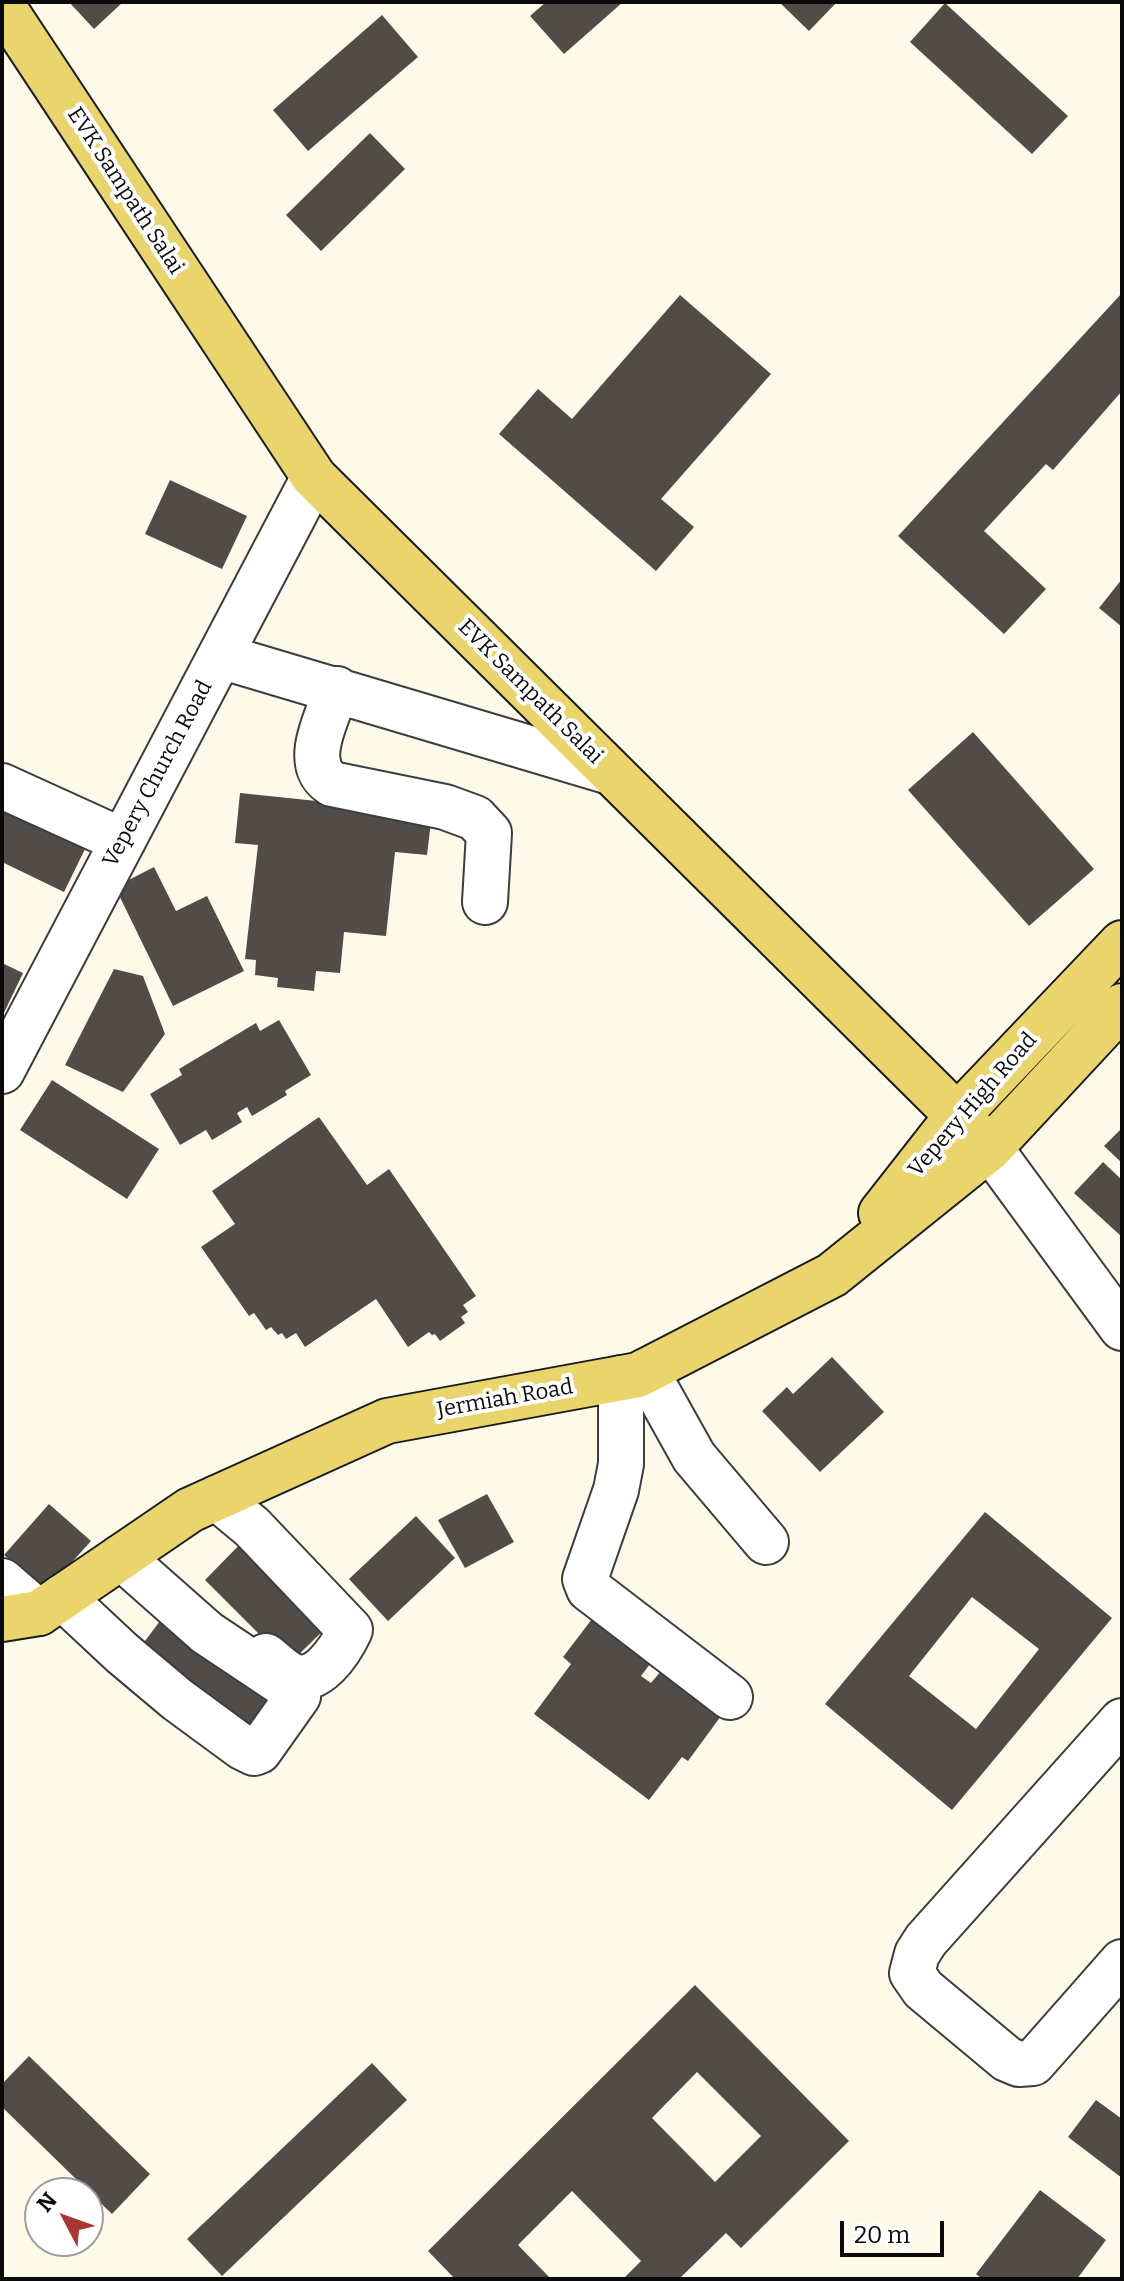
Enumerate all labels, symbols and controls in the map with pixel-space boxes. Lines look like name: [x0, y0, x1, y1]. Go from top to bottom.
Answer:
street label: EVK Sampath Salai: [61, 103, 189, 279]
street label: EVK Sampath Salai: [452, 614, 608, 770]
street label: Vepery Church Road: [98, 676, 218, 872]
street label: Vepery High Road: [903, 1027, 1043, 1183]
street label: Jermiah Road: [435, 1374, 575, 1424]
north arrow: [24, 2177, 104, 2257]
text: N: [31, 2187, 63, 2218]
scale bar: [844, 2205, 948, 2255]
text: 20 m: [854, 2221, 910, 2249]

